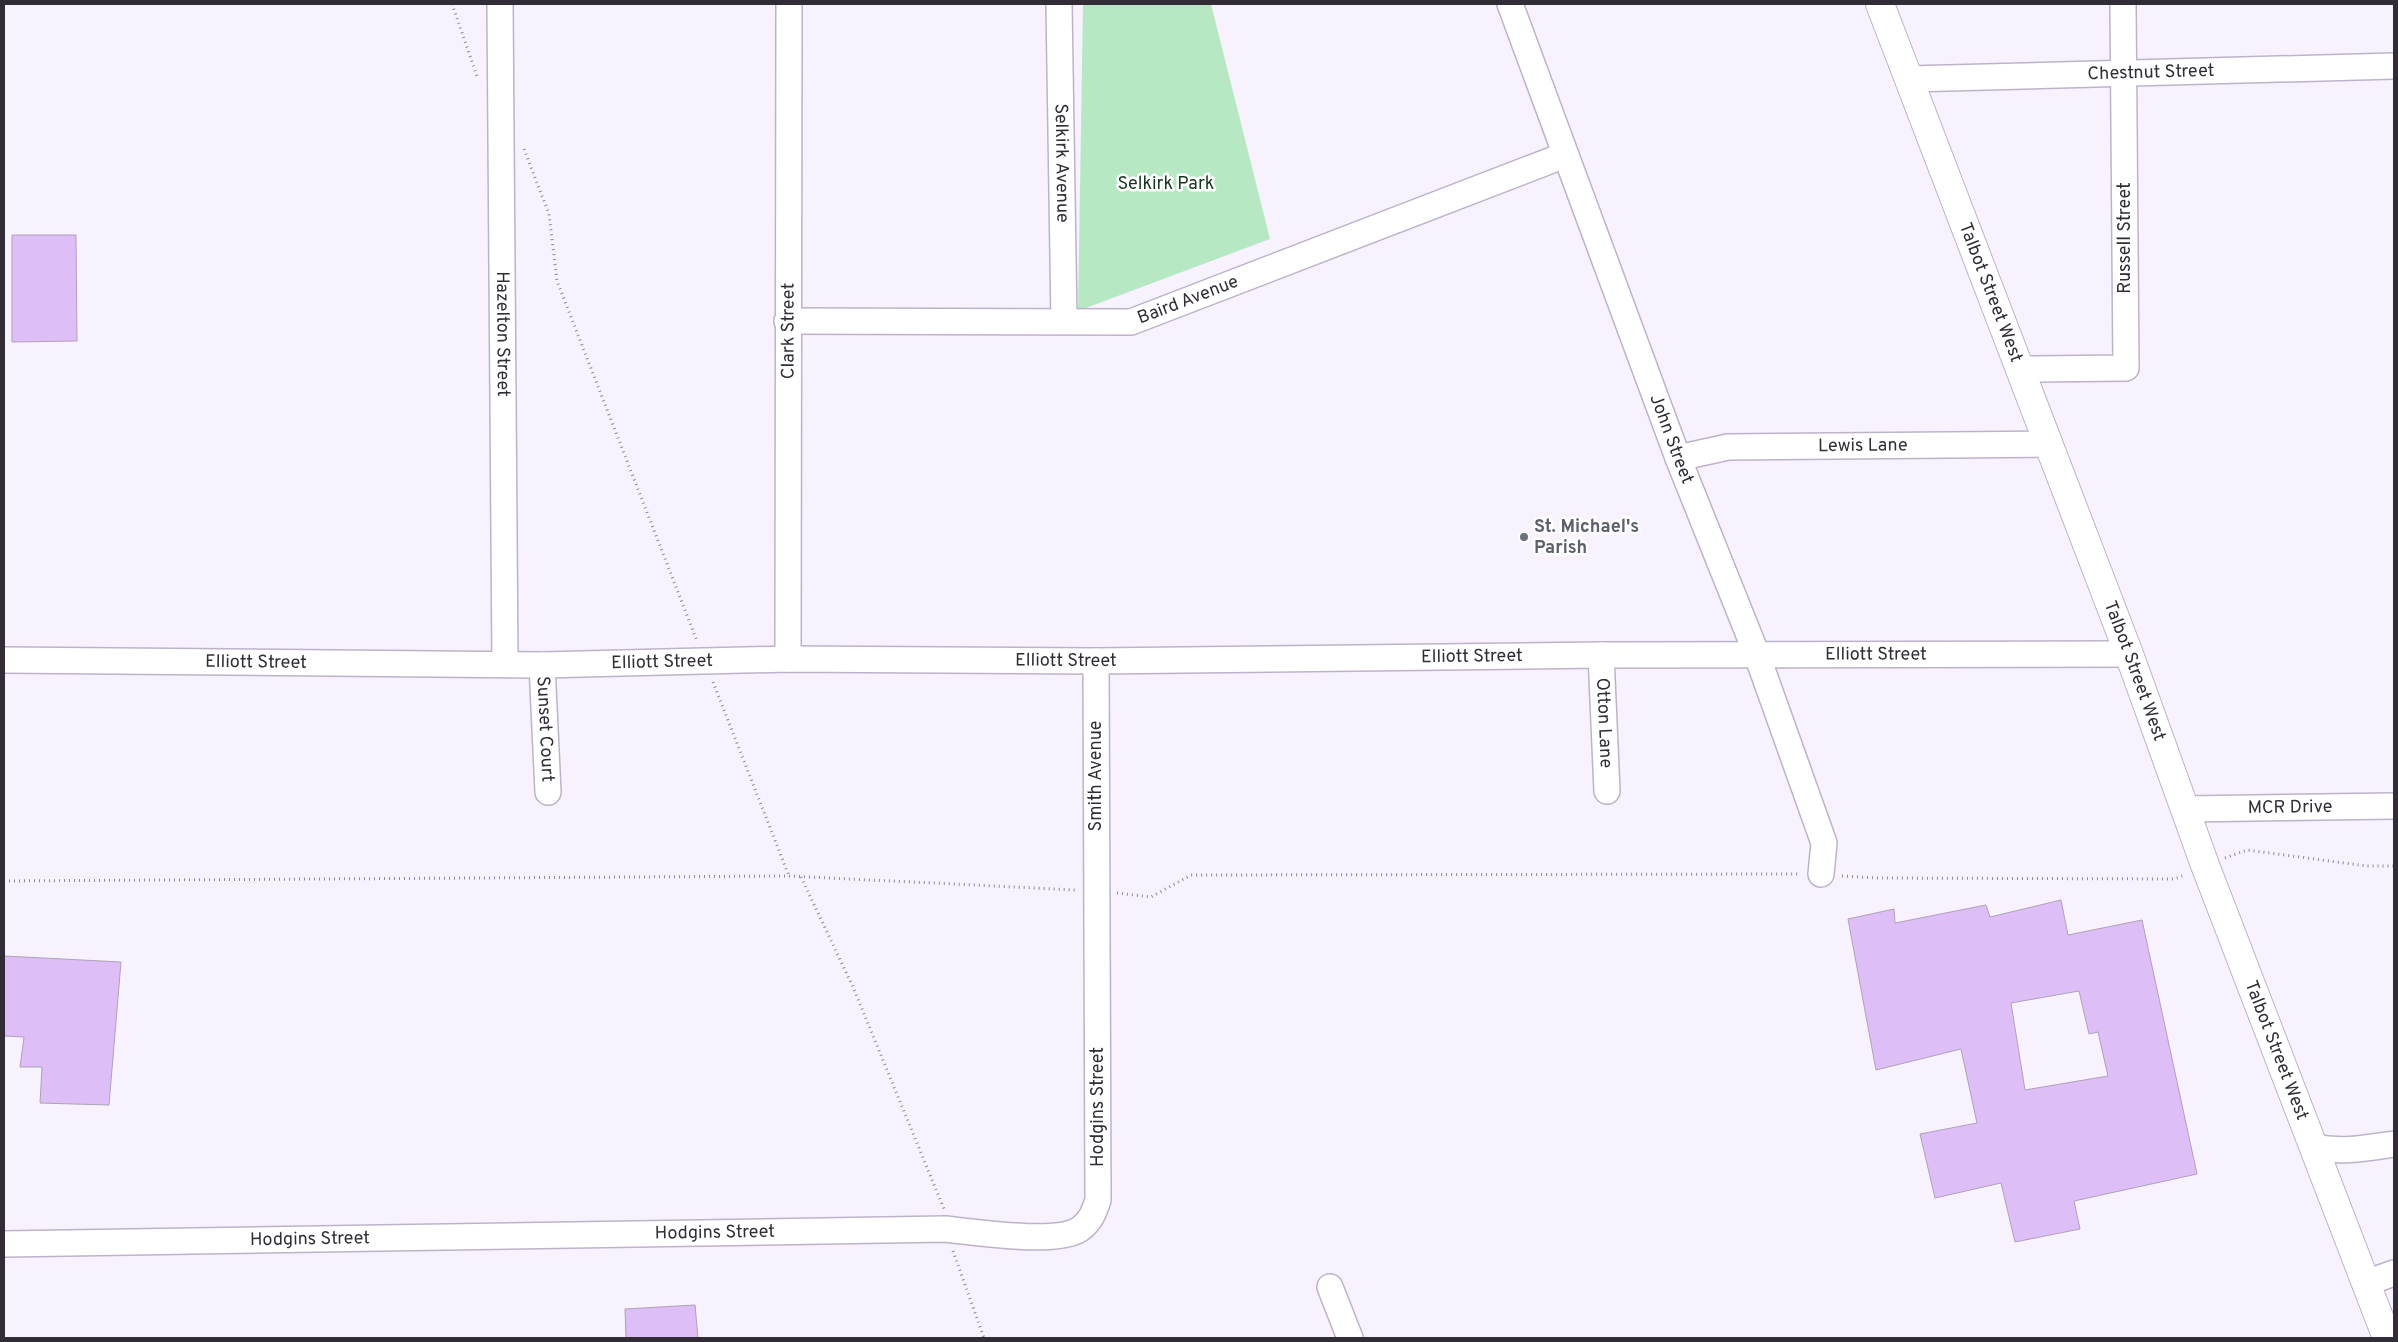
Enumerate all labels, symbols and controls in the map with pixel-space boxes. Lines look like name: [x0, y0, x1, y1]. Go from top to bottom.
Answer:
street label: Chestnut Street: [2087, 59, 2215, 86]
street label: Selkirk Avenue: [1049, 103, 1074, 223]
park label: Selkirk Park: [1118, 173, 1214, 196]
street label: Russell Street: [2114, 182, 2137, 294]
street label: Talbot Street West: [1953, 219, 2028, 366]
street label: Baird Avenue: [1134, 270, 1242, 330]
street label: Hazelton Street: [491, 271, 514, 397]
street label: Clark Street: [777, 283, 800, 379]
street label: John Street: [1644, 391, 1699, 487]
street label: Lewis Lane: [1818, 434, 1908, 458]
place label: St. Michael's Parish: [1534, 516, 1639, 560]
marker: St. Michael's Parish: [1518, 531, 1530, 543]
street label: Talbot Street West: [2098, 598, 2171, 744]
street label: Elliott Street: [1825, 643, 1927, 666]
street label: Elliott Street: [1421, 644, 1523, 669]
street label: Elliott Street: [611, 649, 713, 675]
street label: Elliott Street: [1015, 649, 1117, 673]
street label: Elliott Street: [205, 650, 307, 674]
street label: Sunset Court: [531, 675, 559, 783]
street label: Otton Lane: [1591, 677, 1617, 769]
street label: Smith Avenue: [1085, 721, 1108, 831]
street label: MCR Drive: [2247, 795, 2333, 820]
street label: Talbot Street West: [2239, 977, 2314, 1123]
street label: Hodgins Street: [1087, 1047, 1110, 1167]
street label: Hodgins Street: [655, 1220, 775, 1245]
street label: Hodgins Street: [250, 1227, 370, 1252]

